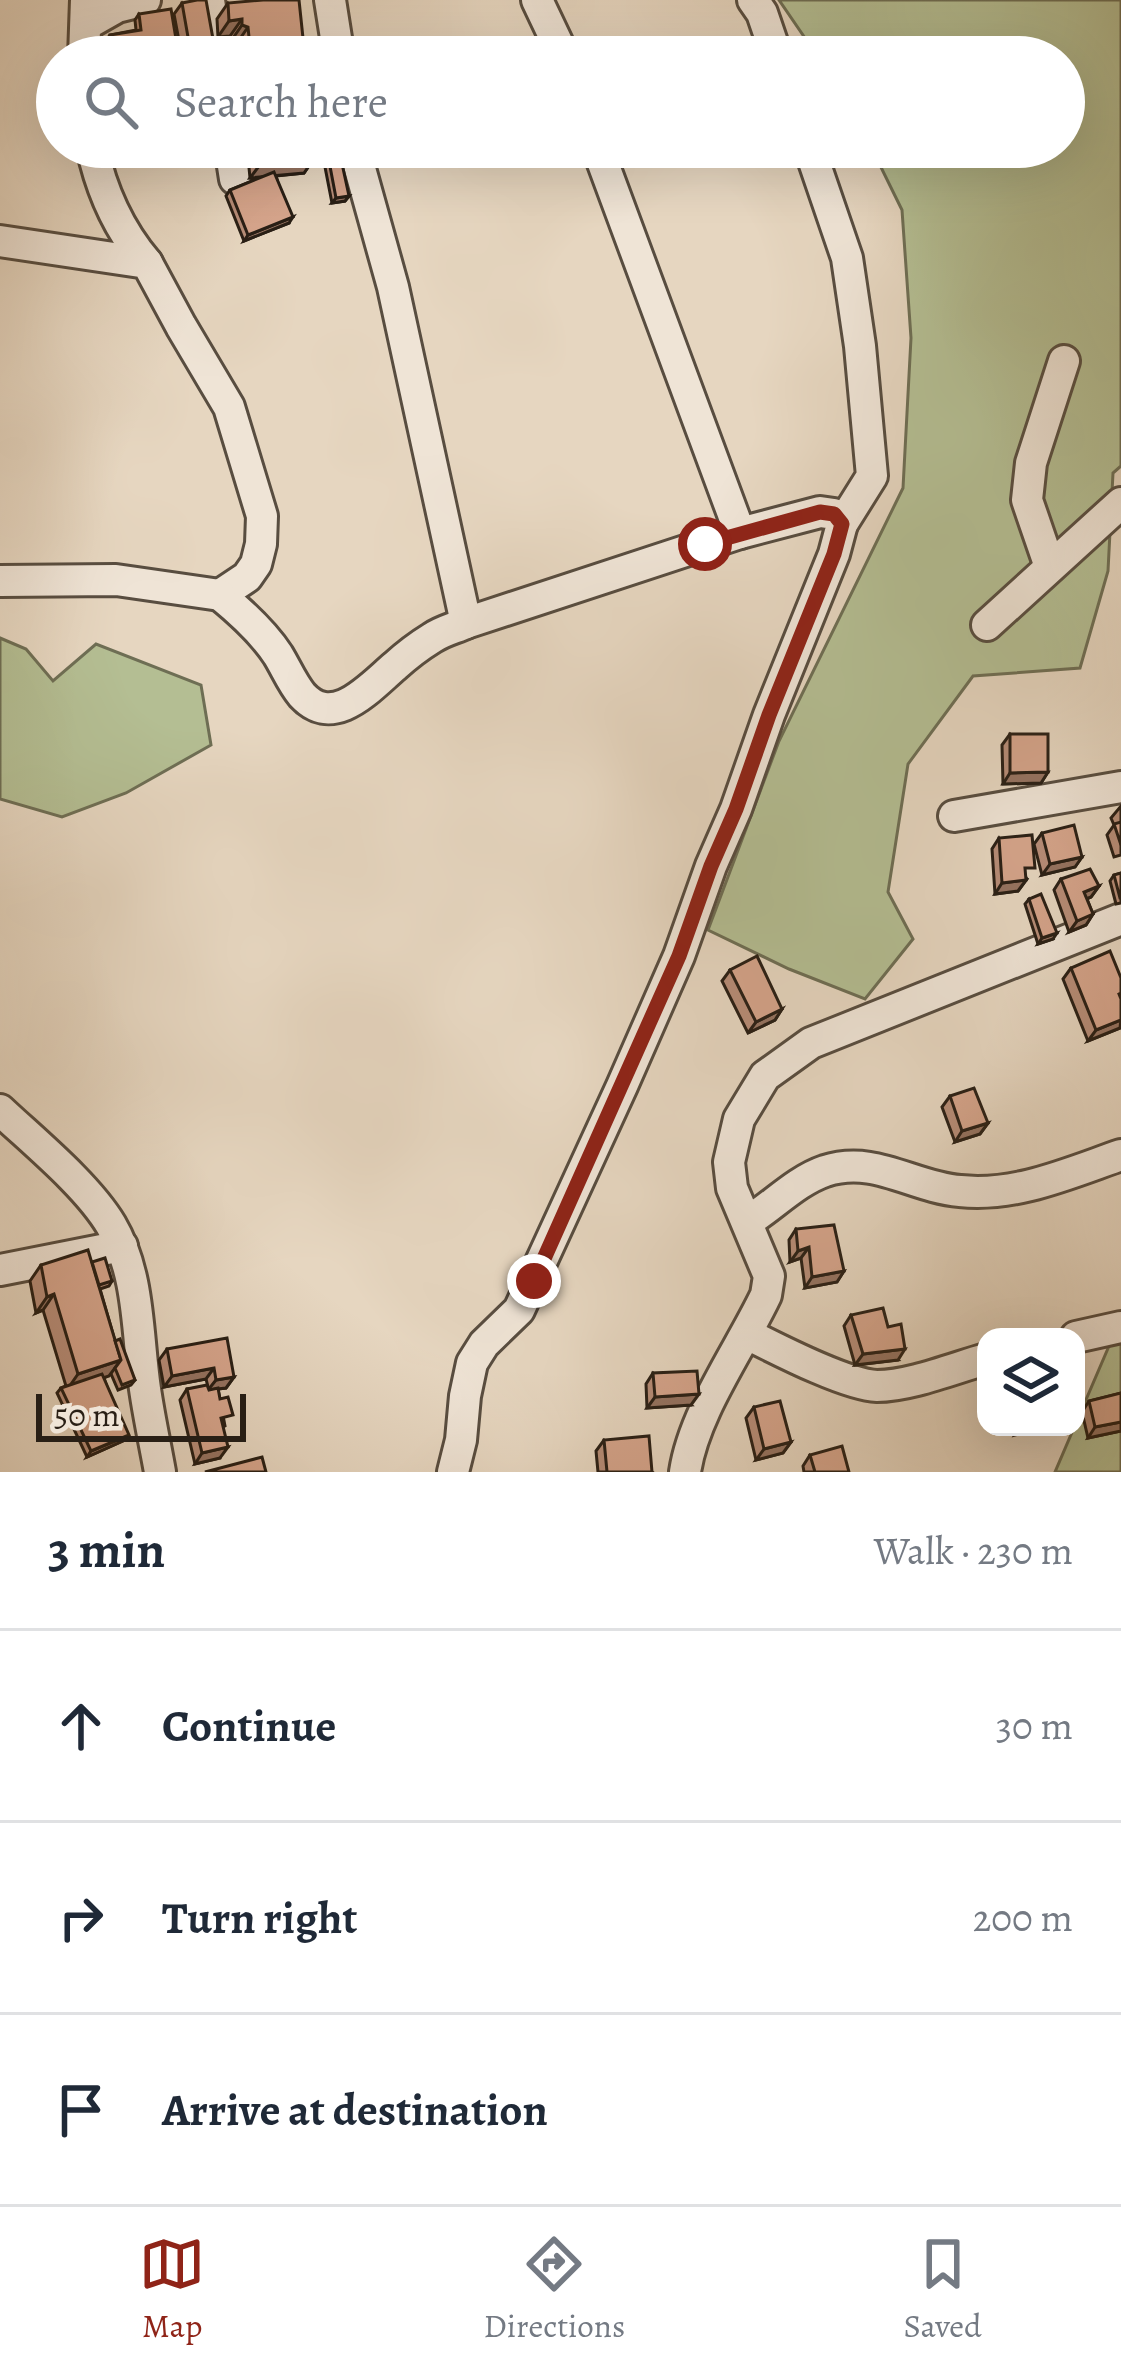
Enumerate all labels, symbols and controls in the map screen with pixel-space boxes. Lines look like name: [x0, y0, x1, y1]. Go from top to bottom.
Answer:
search box: [36, 36, 1085, 168]
icon: search: [78, 69, 144, 135]
text: Search here: [174, 71, 388, 133]
route start: [678, 517, 732, 571]
route end: [507, 1254, 561, 1308]
map controls: [977, 1328, 1085, 1436]
button: layers: [977, 1328, 1085, 1436]
scale bar: [36, 1388, 246, 1441]
text: 50 m: [54, 1392, 120, 1437]
text: 3 min: [48, 1515, 165, 1585]
text: Walk · 230 m: [874, 1524, 1073, 1577]
icon: ahead: [48, 1693, 114, 1759]
text: Continue: [162, 1695, 336, 1757]
text: 30 m: [996, 1699, 1073, 1752]
icon: right: [48, 1885, 114, 1951]
text: Turn right: [162, 1887, 357, 1949]
text: 200 m: [973, 1891, 1073, 1944]
icon: arrive: [48, 2077, 114, 2143]
text: Arrive at destination: [162, 2079, 548, 2141]
tab: Map: [139, 2231, 205, 2348]
tab: Directions: [484, 2231, 625, 2348]
tab: Saved: [904, 2231, 982, 2348]

